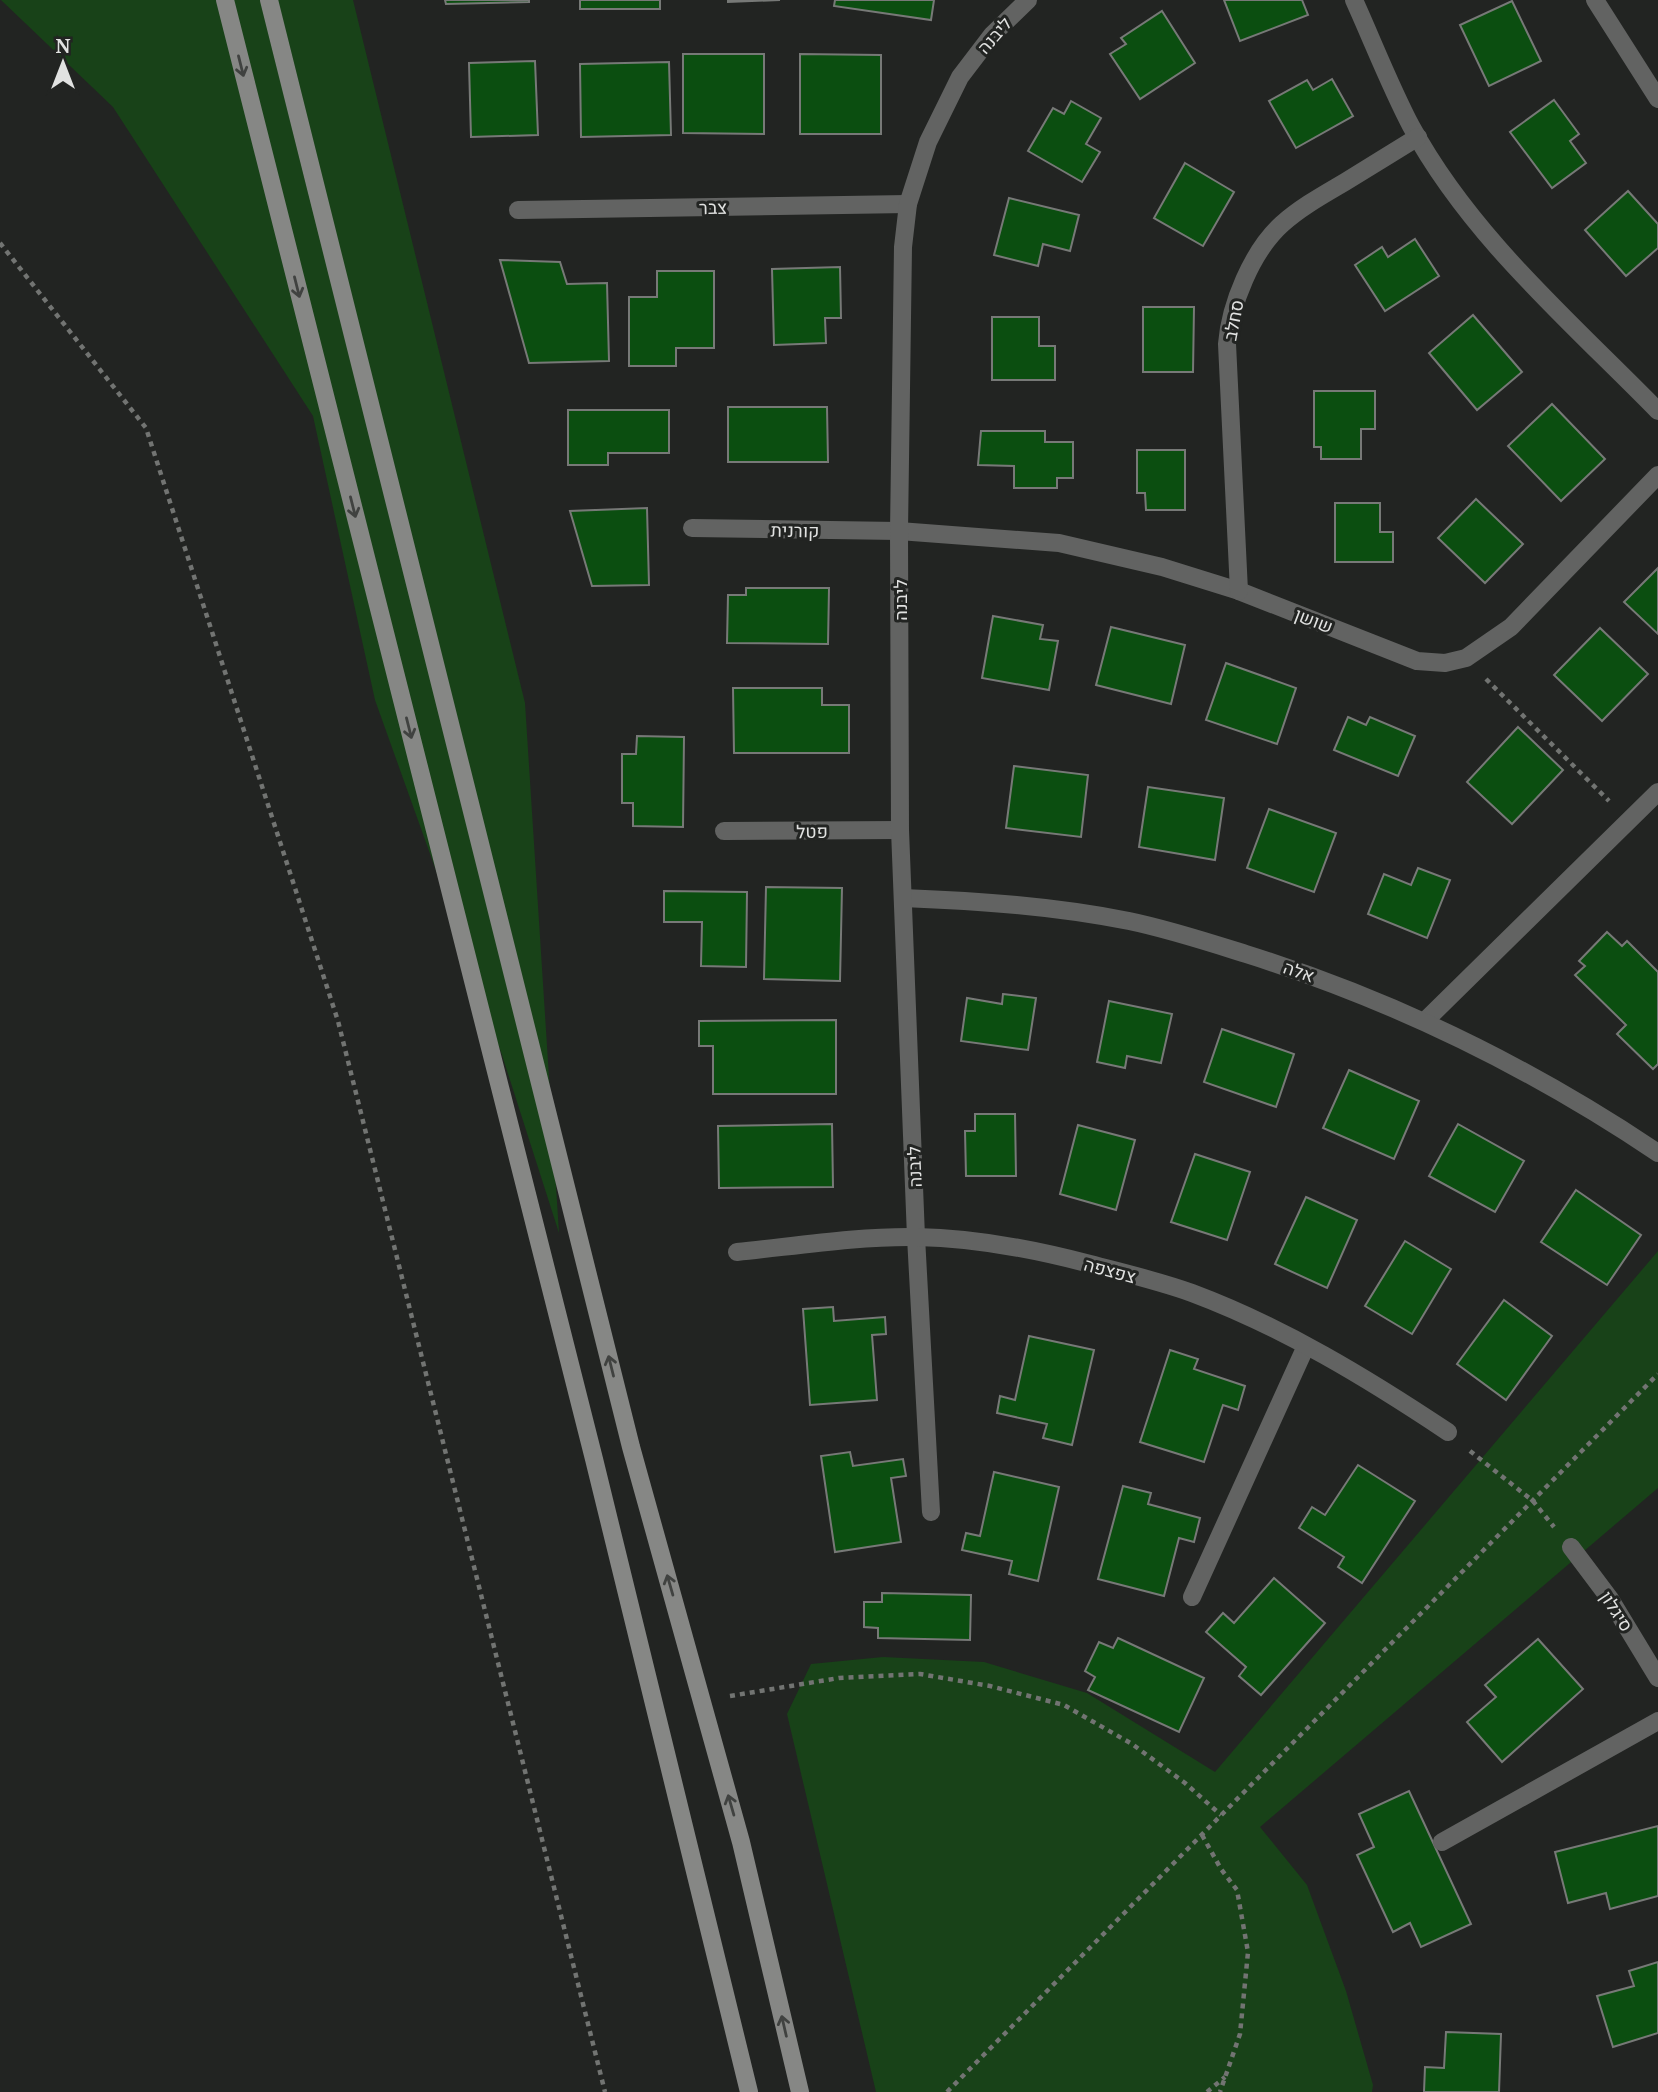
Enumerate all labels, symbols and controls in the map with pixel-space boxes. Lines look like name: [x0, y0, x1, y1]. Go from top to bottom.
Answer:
street label: ליבנה: [971, 12, 1017, 58]
north arrow: [28, 28, 98, 98]
text: N: [56, 33, 71, 59]
one-way arrow: [235, 54, 248, 77]
street label: צבר: [699, 195, 727, 219]
one-way arrow: [291, 275, 304, 298]
street label: סחלב: [1217, 298, 1249, 342]
one-way arrow: [347, 495, 360, 518]
street label: קורנית: [771, 518, 819, 542]
street label: ליבנה: [888, 579, 912, 621]
street label: שושן: [1291, 602, 1337, 638]
one-way arrow: [403, 716, 416, 739]
street label: פטל: [796, 819, 828, 843]
street label: אלה: [1280, 955, 1318, 987]
street label: ליבנה: [901, 1146, 927, 1188]
street label: צפצפה: [1081, 1252, 1139, 1288]
one-way arrow: [604, 1355, 617, 1377]
one-way arrow: [662, 1575, 675, 1597]
street label: סיגלון: [1595, 1586, 1639, 1636]
one-way arrow: [723, 1794, 736, 1816]
one-way arrow: [777, 2015, 790, 2037]

